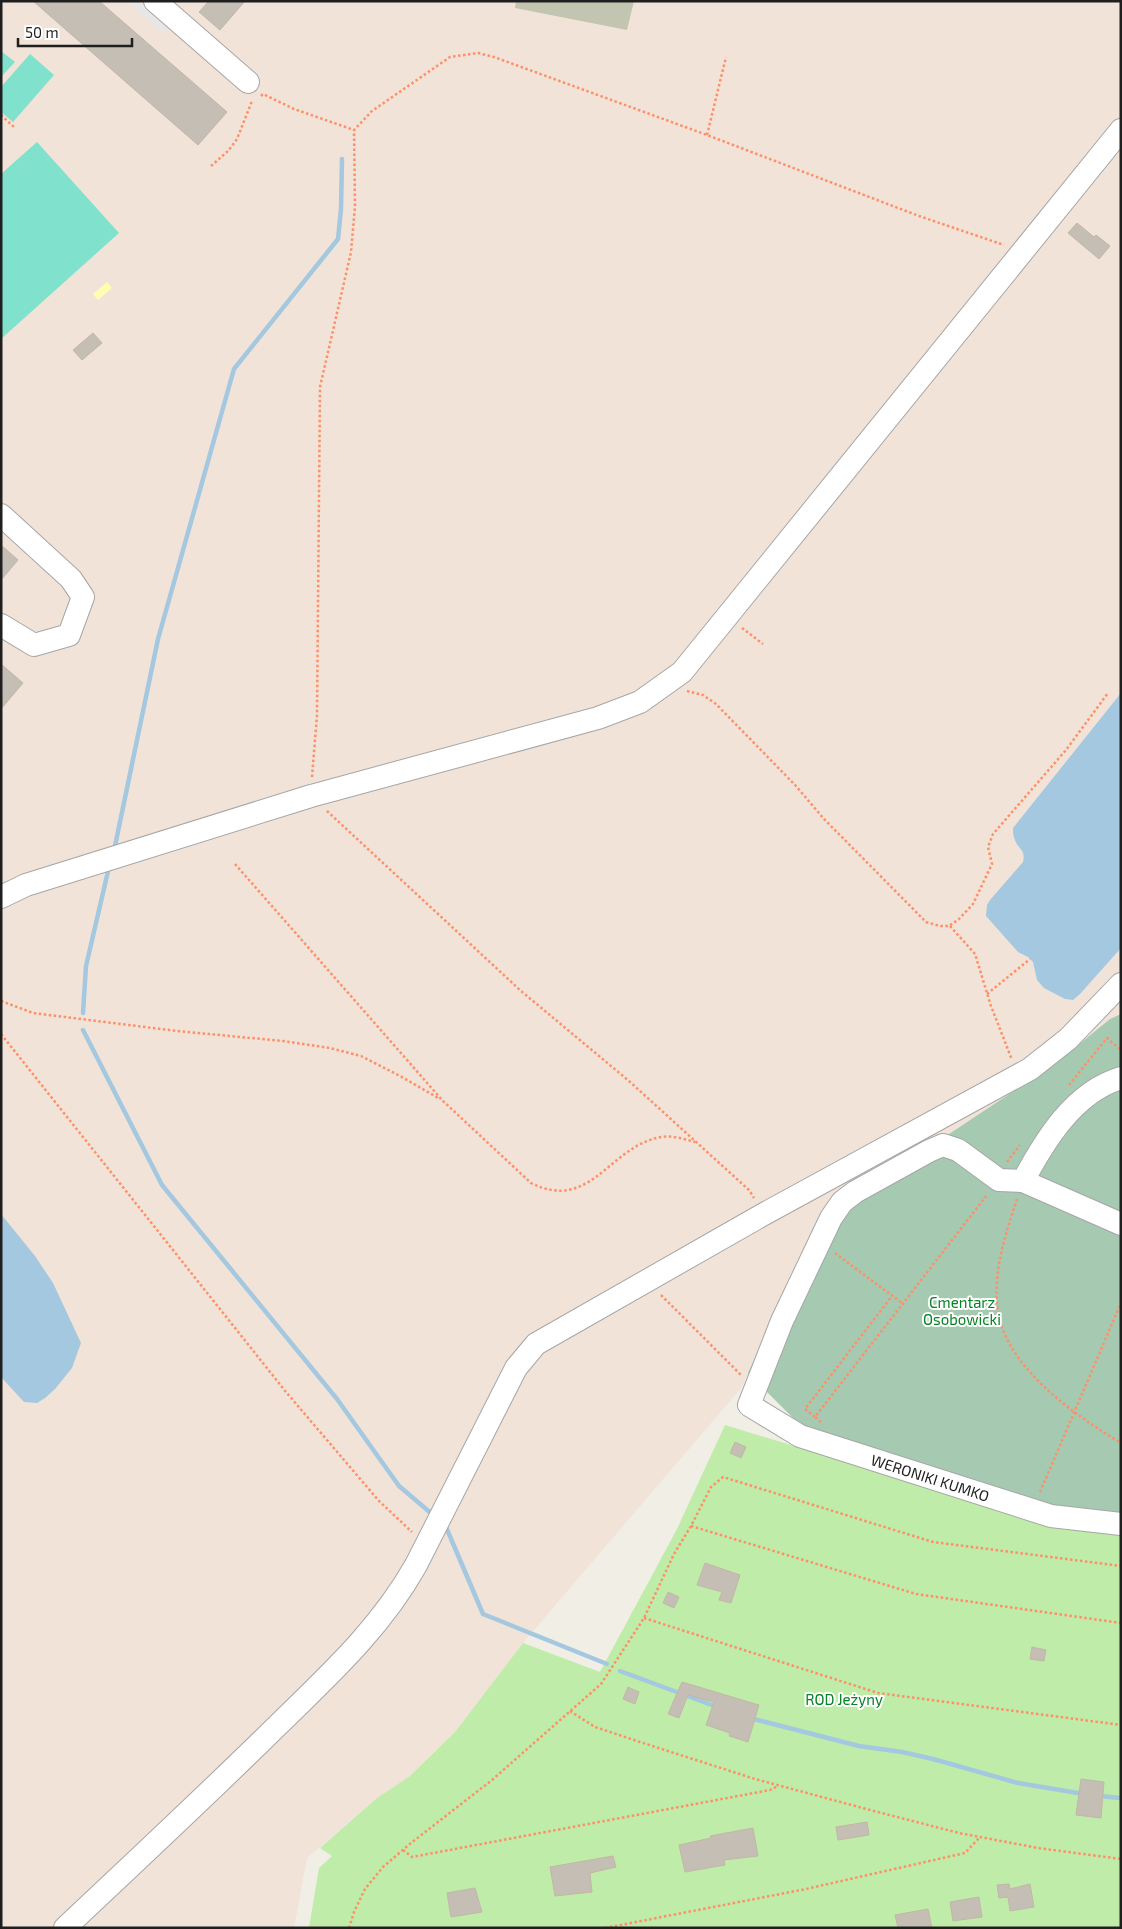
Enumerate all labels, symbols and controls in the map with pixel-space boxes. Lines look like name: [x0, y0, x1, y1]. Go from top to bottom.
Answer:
scale bar: [18, 15, 131, 47]
text: 50 m: [25, 23, 59, 41]
park label: Cmentarz Osobowicki: [923, 1293, 1001, 1328]
street label: WERONIKI KUMKO: [869, 1450, 992, 1505]
park label: ROD Jeżyny: [805, 1690, 883, 1708]

